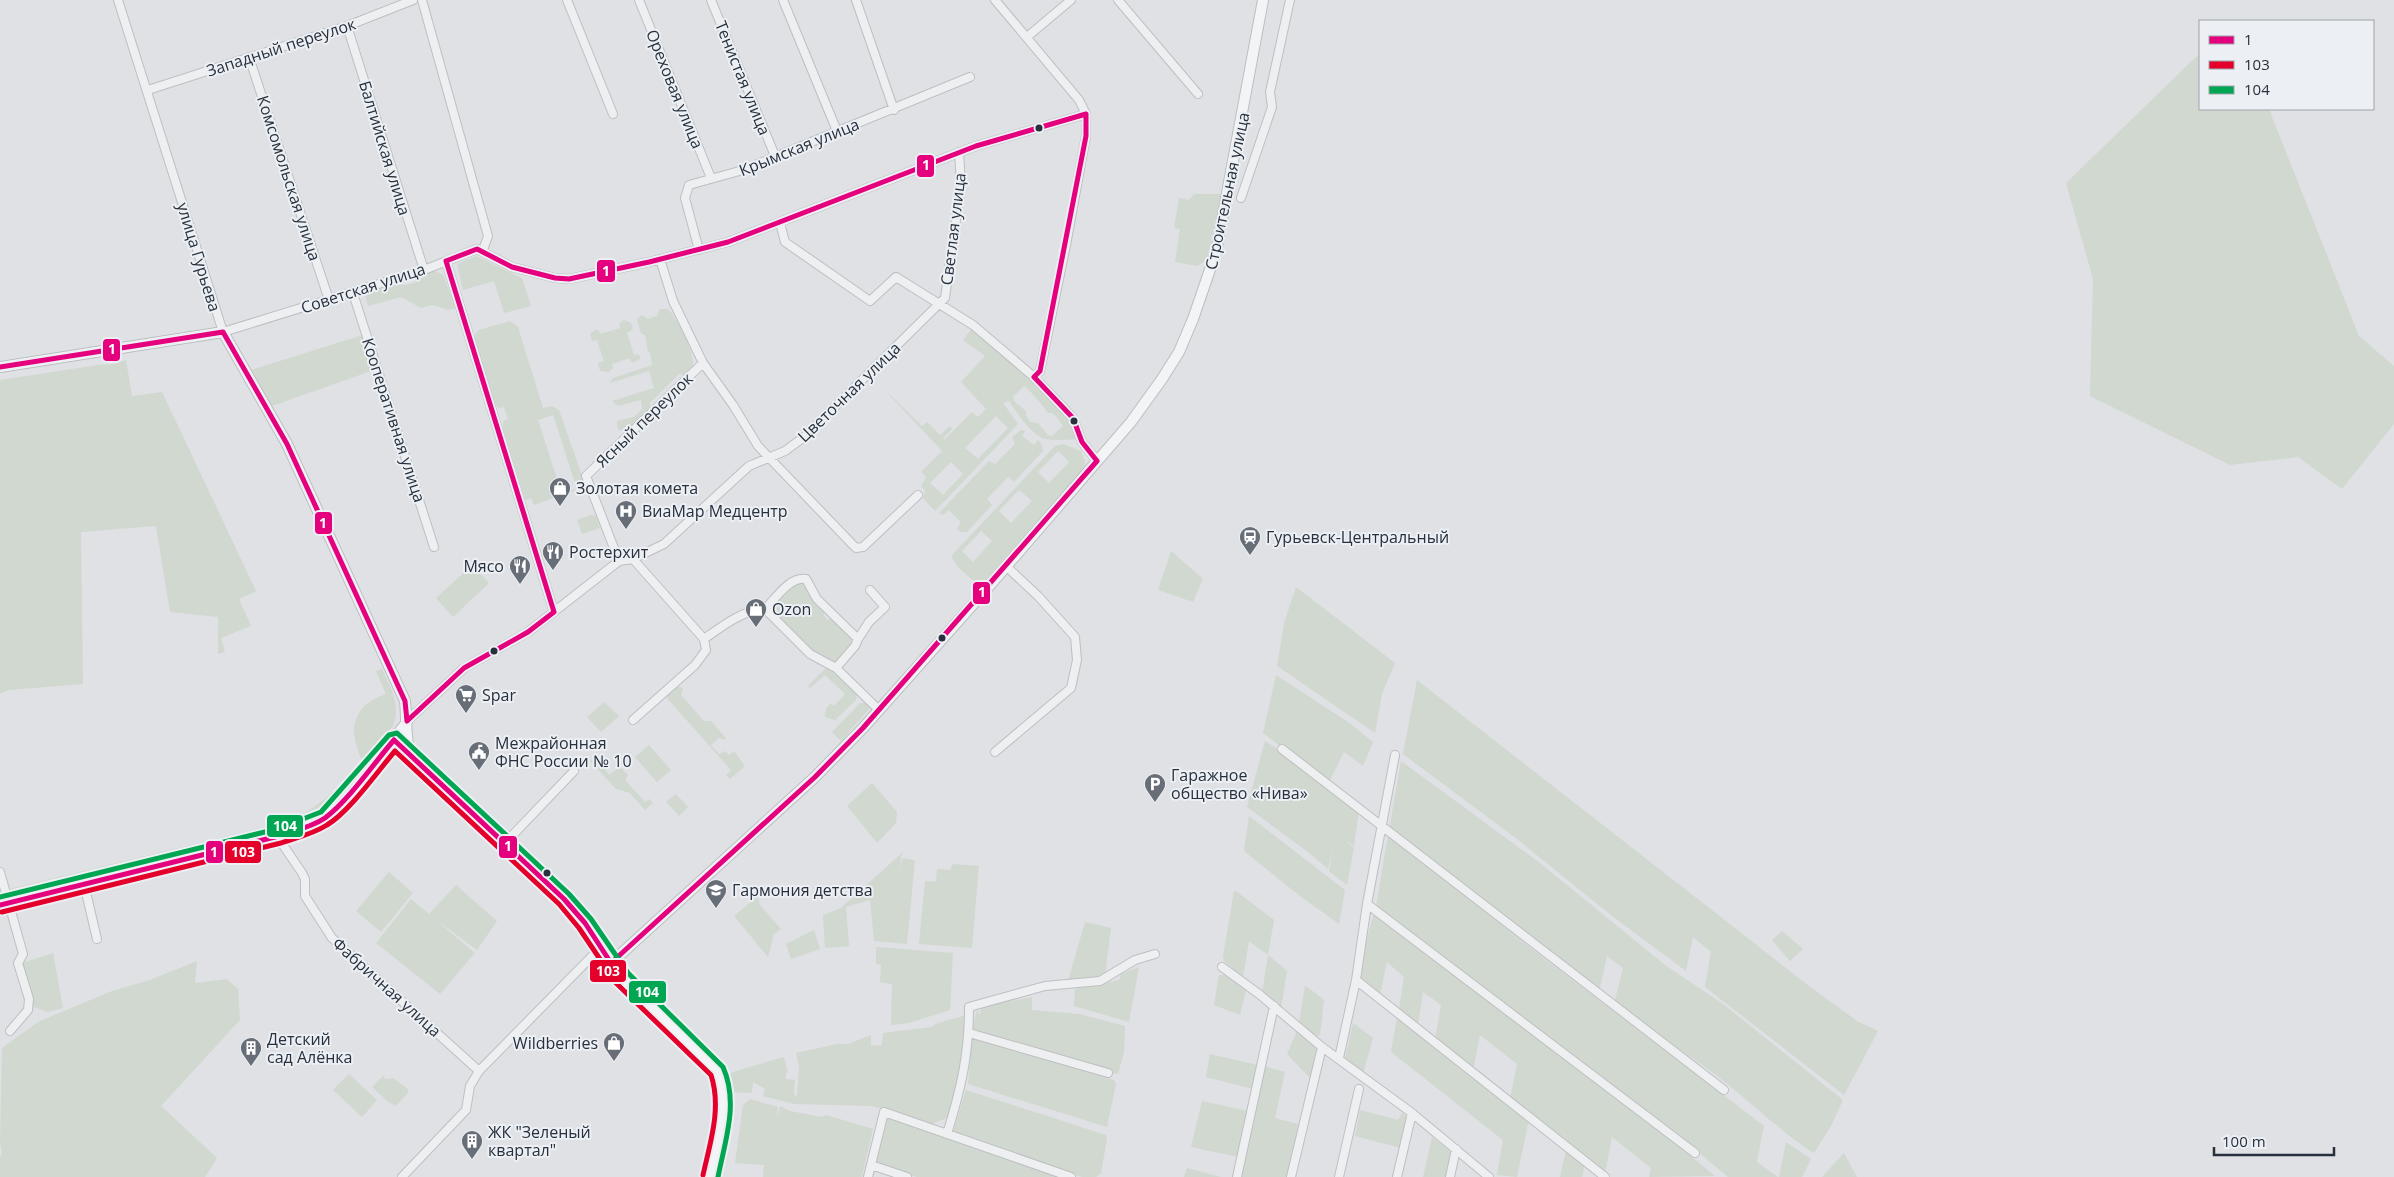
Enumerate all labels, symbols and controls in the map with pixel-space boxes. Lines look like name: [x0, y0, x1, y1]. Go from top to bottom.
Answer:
street label: Западный переулок: [204, 12, 359, 82]
street label: Тенистая улица: [710, 18, 776, 138]
legend: [2199, 20, 2374, 110]
street label: Ореховая улица: [641, 26, 709, 152]
text: 1: [2244, 29, 2253, 49]
text: 103: [2244, 54, 2270, 74]
street label: Балтийская улица: [354, 78, 416, 218]
text: 104: [2244, 79, 2270, 99]
street label: Комсомольская улица: [252, 93, 326, 263]
street label: Строительная улица: [1200, 110, 1254, 272]
street label: Крымская улица: [736, 113, 862, 181]
unlabelled marker: [1034, 123, 1044, 133]
line badge: 1: [916, 154, 935, 178]
text: 1: [922, 155, 930, 174]
street label: Светлая улица: [935, 172, 971, 286]
street label: улица Гурьева: [172, 200, 226, 314]
street label: Советская улица: [298, 258, 428, 318]
line badge: 1: [596, 259, 616, 283]
text: 1: [602, 261, 610, 280]
street label: Кооперативная улица: [357, 335, 431, 505]
street label: Цветочная улица: [793, 337, 905, 447]
line badge: 1: [102, 338, 121, 362]
text: 1: [108, 339, 116, 358]
street label: Ясный переулок: [591, 367, 698, 472]
unlabelled marker: [1069, 416, 1079, 426]
shop icon: Золотая комета: [548, 476, 572, 507]
place label: Золотая комета: [576, 477, 698, 499]
hospital icon: ВиаМар Медцентр: [614, 499, 638, 530]
place label: ВиаМар Медцентр: [642, 500, 788, 522]
line badge: 1: [314, 511, 333, 535]
text: 1: [319, 513, 327, 532]
station icon: Гурьевск-Центральный: [1238, 525, 1262, 556]
place label: Гурьевск-Центральный: [1266, 526, 1449, 548]
restaurant icon: Ростерхит: [541, 540, 565, 571]
place label: Ростерхит: [569, 541, 649, 563]
restaurant icon: Мясо: [508, 554, 532, 585]
place label: Мясо: [463, 555, 504, 577]
line badge: 1: [972, 581, 991, 605]
text: 1: [978, 582, 986, 601]
shop icon: Ozon: [744, 597, 768, 628]
place label: Ozon: [772, 598, 811, 620]
unlabelled marker: [937, 633, 947, 643]
unlabelled marker: [489, 646, 499, 656]
supermarket icon: Spar: [454, 683, 478, 714]
place label: Spar: [482, 684, 516, 706]
place label: Межрайонная ФНС России № 10: [495, 732, 632, 772]
public building icon: Межрайонная ФНС России № 10: [467, 740, 491, 771]
place label: Гаражное общество «Нива»: [1171, 764, 1308, 804]
parking icon: Гаражное общество «Нива»: [1143, 772, 1167, 803]
line badge: 104: [266, 814, 304, 838]
text: 104: [273, 816, 297, 835]
line badge: 1: [498, 835, 518, 859]
text: 1: [504, 836, 512, 855]
line badge: 1: [205, 840, 224, 864]
line badge: 103: [224, 840, 262, 864]
text: 1: [210, 842, 218, 861]
text: 103: [231, 842, 255, 861]
unlabelled marker: [542, 868, 552, 878]
school or university icon: Гармония детства: [704, 878, 728, 909]
place label: Гармония детства: [732, 879, 873, 901]
street label: Фабричная улица: [328, 932, 446, 1042]
line badge: 103: [589, 959, 627, 983]
text: 103: [596, 961, 620, 980]
line badge: 104: [628, 980, 667, 1004]
text: 104: [635, 982, 659, 1001]
place label: Детский сад Алёнка: [267, 1028, 352, 1068]
shop icon: Wildberries: [602, 1031, 626, 1062]
place label: Wildberries: [513, 1032, 598, 1054]
building icon: Детский сад Алёнка: [239, 1036, 263, 1067]
place label: ЖК "Зеленый квартал": [488, 1121, 591, 1161]
scale bar: [2214, 1124, 2334, 1156]
building icon: ЖК "Зеленый квартал": [460, 1129, 484, 1160]
text: 100 m: [2222, 1131, 2266, 1151]

